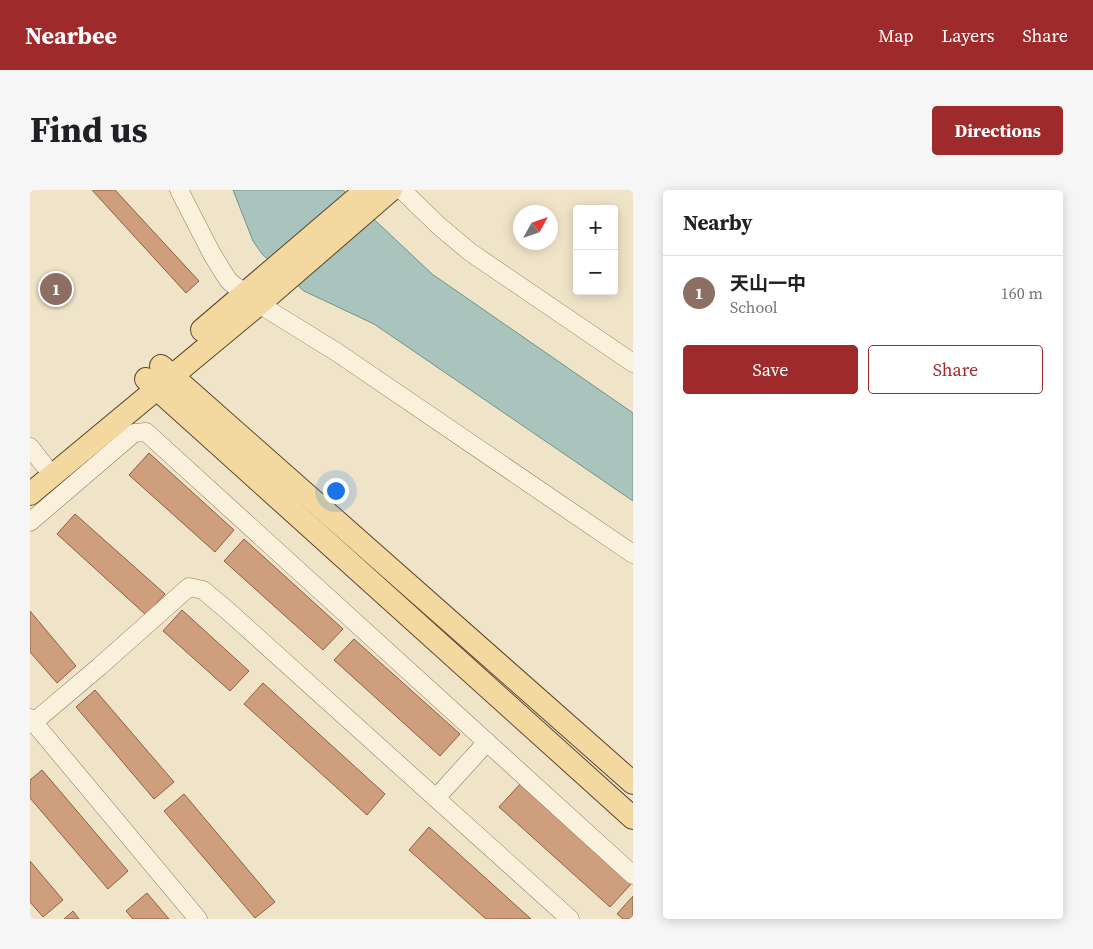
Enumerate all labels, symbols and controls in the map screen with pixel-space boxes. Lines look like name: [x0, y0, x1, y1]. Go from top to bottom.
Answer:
text: Nearbee: [25, 19, 117, 52]
text: Map: [878, 23, 913, 48]
text: Layers: [941, 23, 994, 48]
text: Share: [1022, 23, 1068, 48]
text: Find us: [30, 106, 148, 154]
button: Directions: [932, 106, 1063, 155]
north arrow: [513, 205, 558, 250]
map controls: [573, 205, 618, 295]
button: +: [573, 205, 618, 250]
text: Nearby: [683, 208, 753, 237]
button: −: [573, 250, 618, 295]
pin: 1: [40, 270, 72, 308]
text: 天山一中: [730, 270, 806, 296]
text: 1: [695, 282, 703, 304]
text: 160 m: [1001, 282, 1043, 304]
text: School: [730, 296, 778, 318]
button: Save: [683, 345, 858, 394]
button: Share: [868, 345, 1043, 394]
your location: [323, 478, 349, 504]

